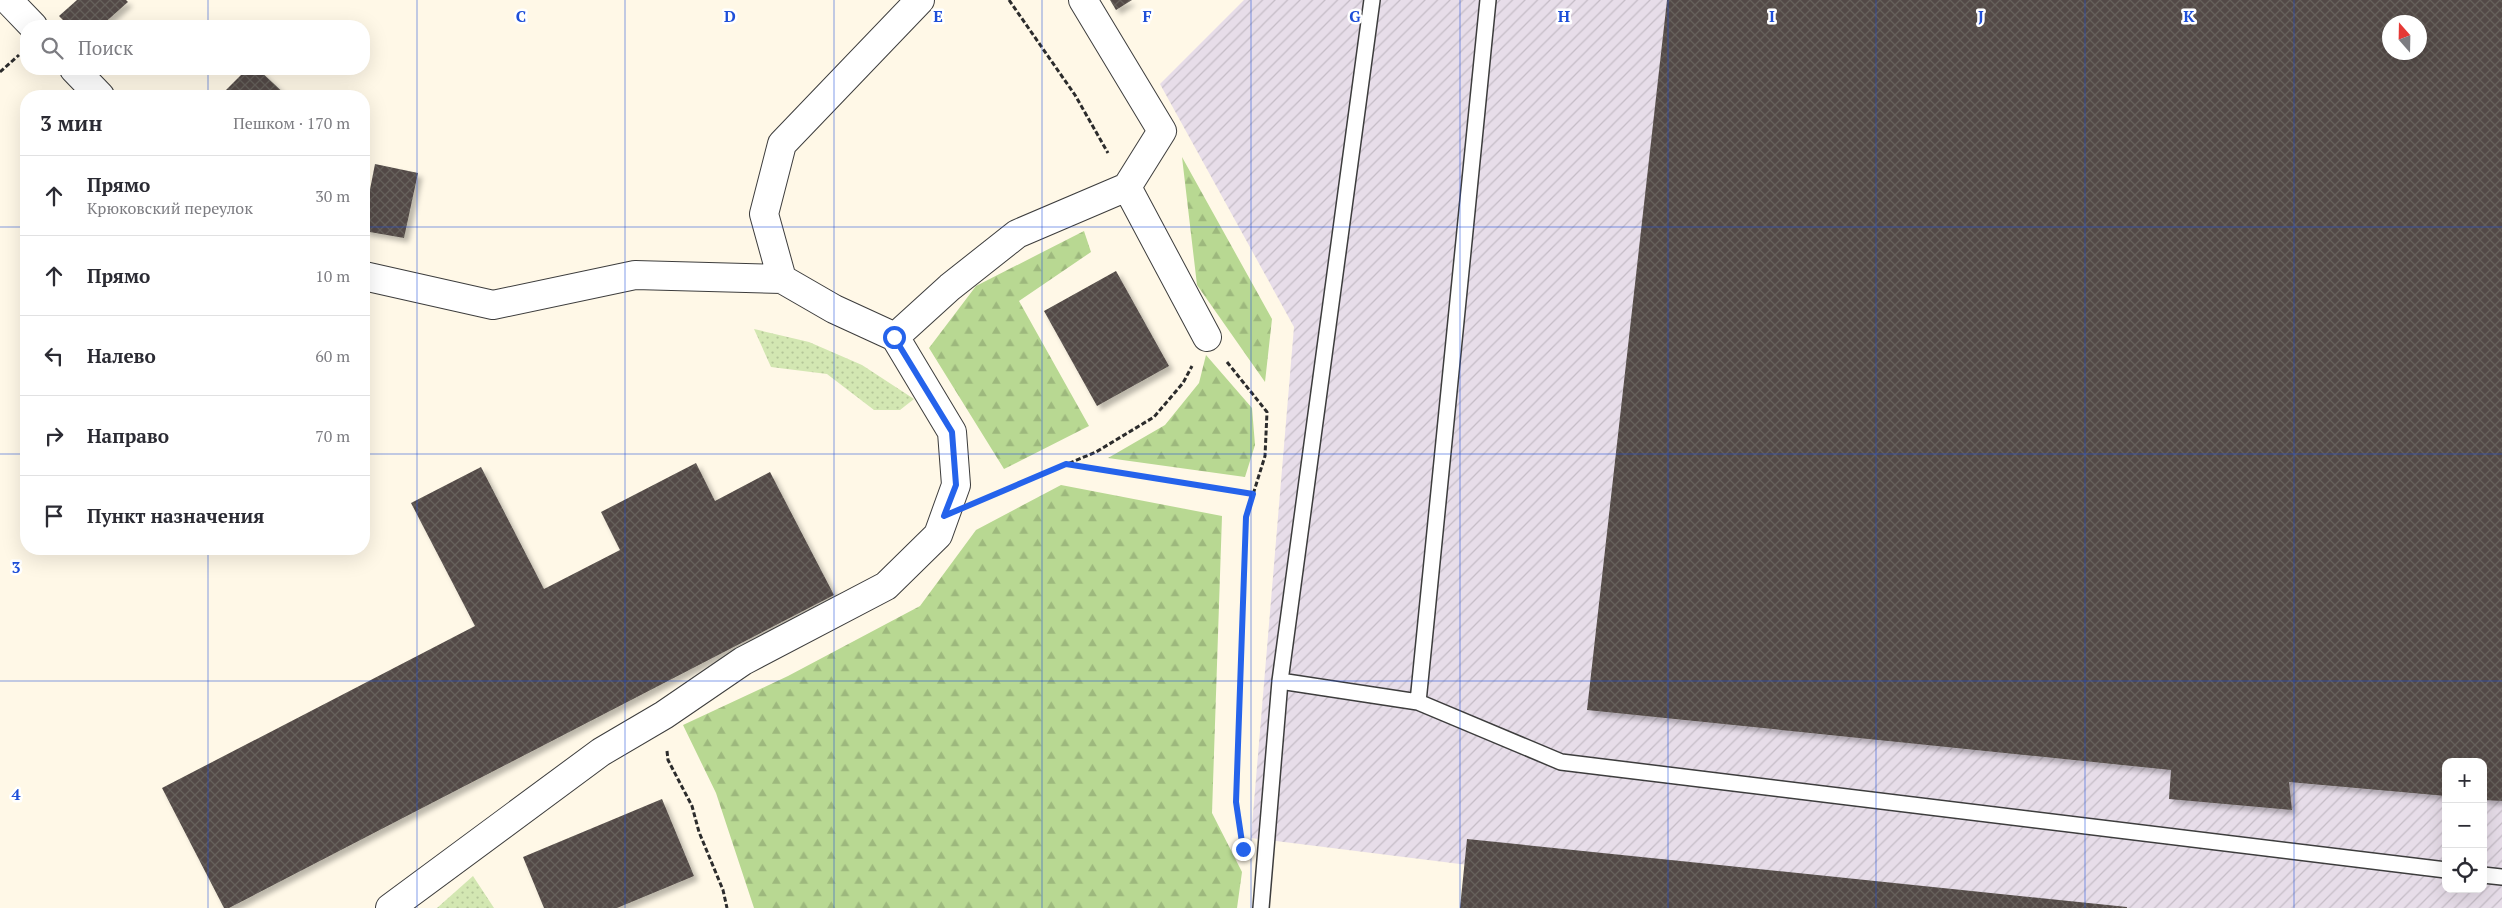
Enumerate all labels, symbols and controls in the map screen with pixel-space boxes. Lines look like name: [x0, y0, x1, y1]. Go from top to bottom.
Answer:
text: C: [516, 5, 526, 27]
text: D: [724, 5, 736, 27]
text: E: [933, 5, 943, 27]
text: F: [1142, 5, 1152, 27]
text: G: [1349, 5, 1361, 27]
text: H: [1558, 5, 1570, 27]
text: I: [1769, 5, 1775, 27]
text: J: [1978, 5, 1984, 27]
text: K: [2183, 5, 2195, 27]
north arrow: [2382, 15, 2427, 60]
search box: [20, 20, 370, 75]
icon: search: [38, 34, 66, 62]
text: Поиск: [78, 35, 133, 60]
text: 3 мин: [40, 109, 102, 137]
text: Пешком · 170 m: [233, 112, 350, 134]
text: Прямо: [87, 172, 150, 197]
icon: ahead: [40, 182, 68, 210]
text: 30 m: [315, 185, 350, 207]
text: Крюковский переулок: [87, 197, 253, 219]
icon: ahead: [40, 262, 68, 290]
text: Прямо: [87, 263, 150, 288]
text: 10 m: [315, 265, 350, 287]
route start: [883, 326, 906, 349]
icon: left: [40, 342, 68, 370]
text: Налево: [87, 343, 156, 368]
text: 60 m: [315, 345, 350, 367]
icon: right: [40, 422, 68, 450]
text: Направо: [87, 423, 169, 448]
text: 70 m: [315, 425, 350, 447]
icon: arrive: [40, 502, 68, 530]
text: Пункт назначения: [87, 503, 264, 528]
text: 3: [11, 556, 21, 578]
map controls: [2442, 758, 2487, 893]
button: +: [2442, 758, 2487, 803]
text: 4: [11, 783, 21, 805]
button: −: [2442, 803, 2487, 848]
route end: [1232, 838, 1255, 861]
button: locate: [2442, 848, 2487, 893]

